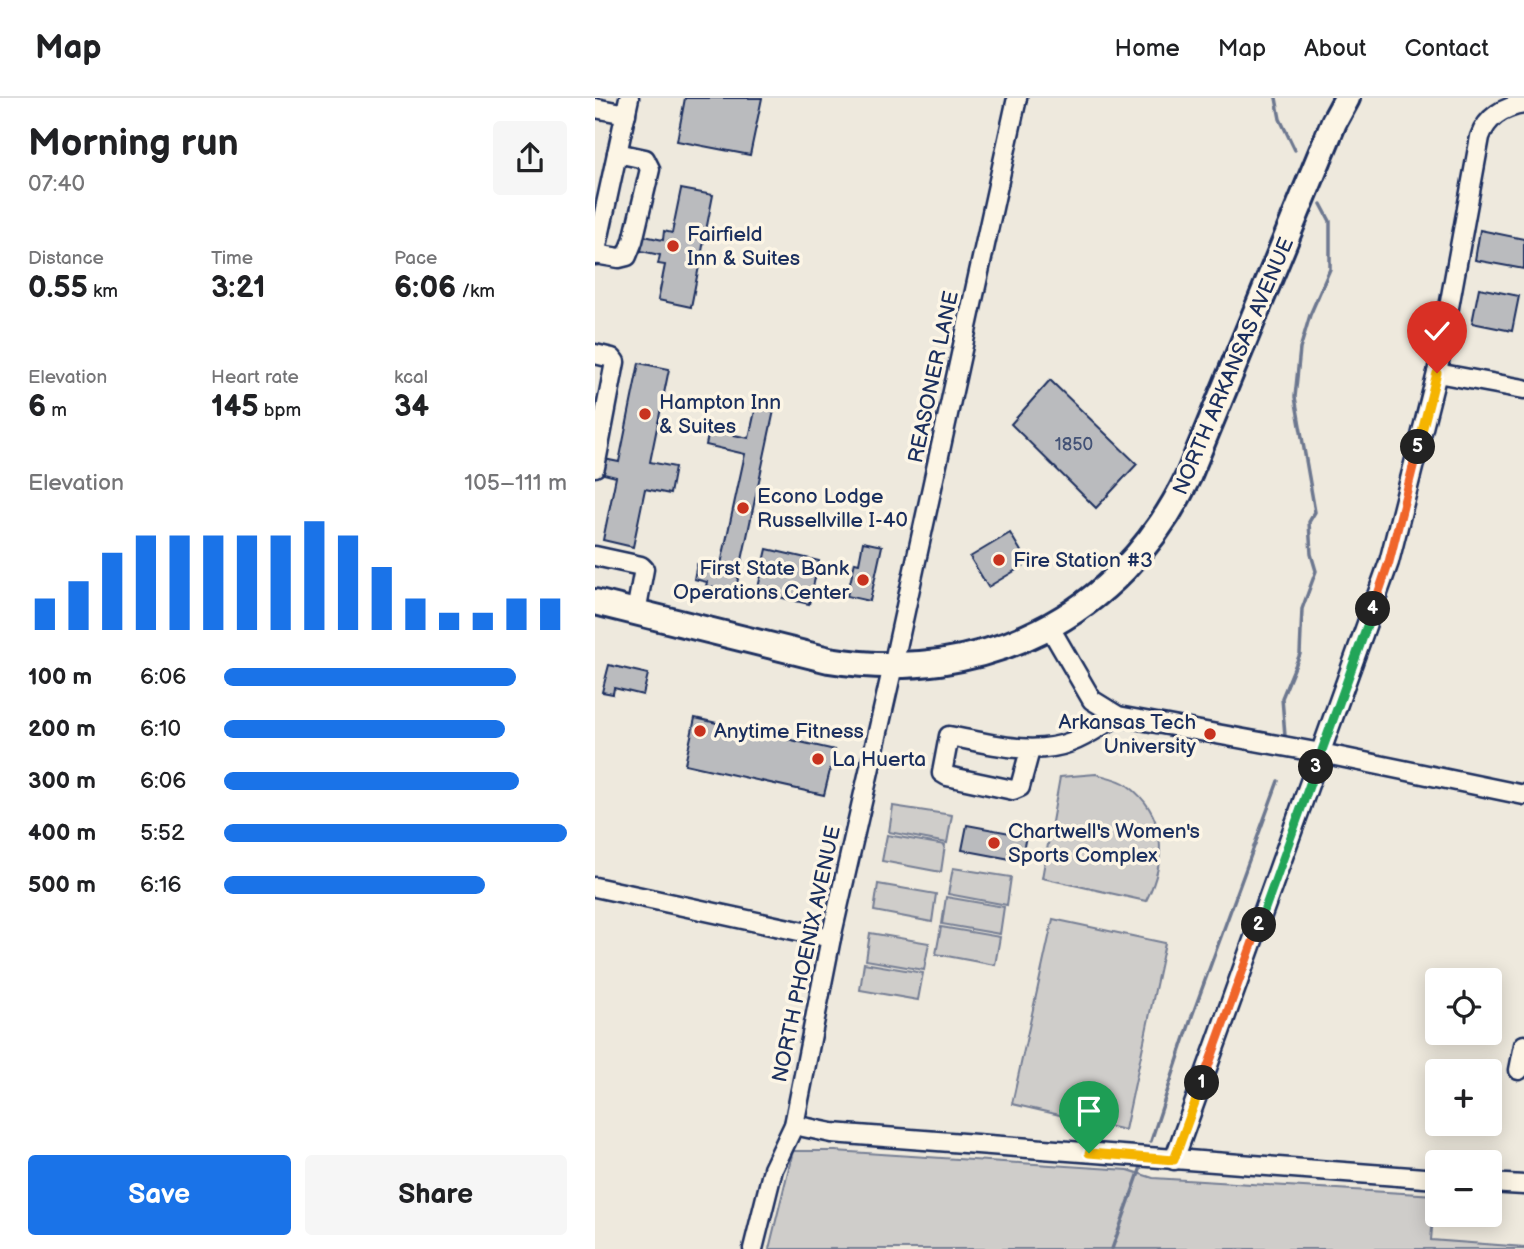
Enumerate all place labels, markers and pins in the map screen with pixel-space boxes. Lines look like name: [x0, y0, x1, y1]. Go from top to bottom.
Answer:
place label: Fairfield Inn & Suites: [687, 222, 800, 271]
marker: Fairfield Inn & Suites: [665, 238, 681, 254]
pin: [1407, 301, 1467, 373]
place label: Hampton Inn & Suites: [659, 390, 781, 439]
marker: Hampton Inn & Suites: [637, 406, 653, 422]
pin: 5: [1401, 430, 1435, 464]
place label: Econo Lodge Russellville I-40: [757, 484, 908, 533]
marker: Econo Lodge Russellville I-40: [735, 500, 751, 516]
place label: Fire Station #3: [1013, 548, 1153, 573]
marker: Fire Station #3: [991, 552, 1007, 568]
place label: First State Bank Operations Center: [673, 556, 850, 605]
marker: First State Bank Operations Center: [855, 572, 871, 588]
pin: 4: [1355, 592, 1391, 626]
place label: Arkansas Tech University: [1059, 710, 1197, 759]
place label: Anytime Fitness: [714, 719, 864, 744]
marker: Anytime Fitness: [692, 723, 708, 739]
marker: Arkansas Tech University: [1202, 726, 1218, 742]
place label: La Huerta: [832, 747, 926, 772]
pin: 3: [1299, 750, 1333, 784]
marker: La Huerta: [810, 751, 826, 767]
place label: Chartwell's Women's Sports Complex: [1008, 819, 1200, 868]
marker: Chartwell's Women's Sports Complex: [986, 835, 1002, 851]
pin: 2: [1241, 908, 1277, 942]
pin: 1: [1185, 1066, 1219, 1100]
pin: [1059, 1081, 1119, 1153]

